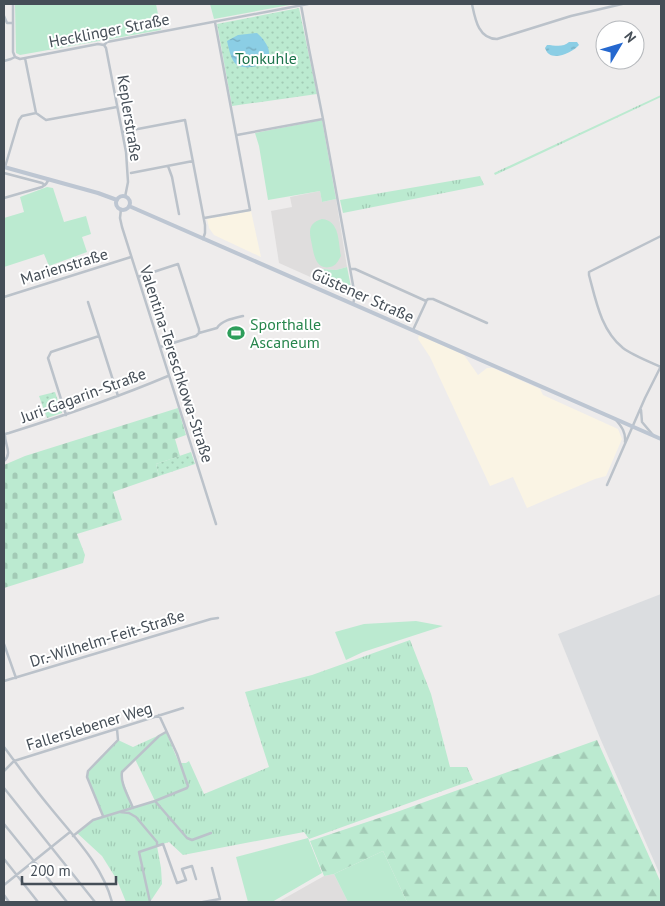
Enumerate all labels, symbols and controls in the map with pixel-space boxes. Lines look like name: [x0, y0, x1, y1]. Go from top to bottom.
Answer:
street label: Hecklinger Straße: [47, 8, 171, 52]
north arrow: [595, 20, 645, 70]
text: N: [620, 28, 640, 46]
park label: Tonkuhle: [235, 48, 297, 68]
street label: Keplerstraße: [113, 73, 147, 163]
street label: Marienstraße: [18, 243, 110, 289]
street label: Valentina-Tereschkowa-Straße: [135, 262, 218, 465]
street label: Güstener Straße: [309, 263, 417, 327]
place label: Sporthalle Ascaneum: [250, 314, 321, 352]
sports icon: Sporthalle Ascaneum: [226, 323, 246, 343]
street label: Juri-Gagarin-Straße: [17, 363, 149, 427]
street label: Dr.-Wilhelm-Feit-Straße: [27, 605, 187, 671]
street label: Fallerslebener Weg: [24, 697, 154, 755]
scale bar: [22, 854, 116, 886]
text: 200 m: [30, 861, 71, 880]

